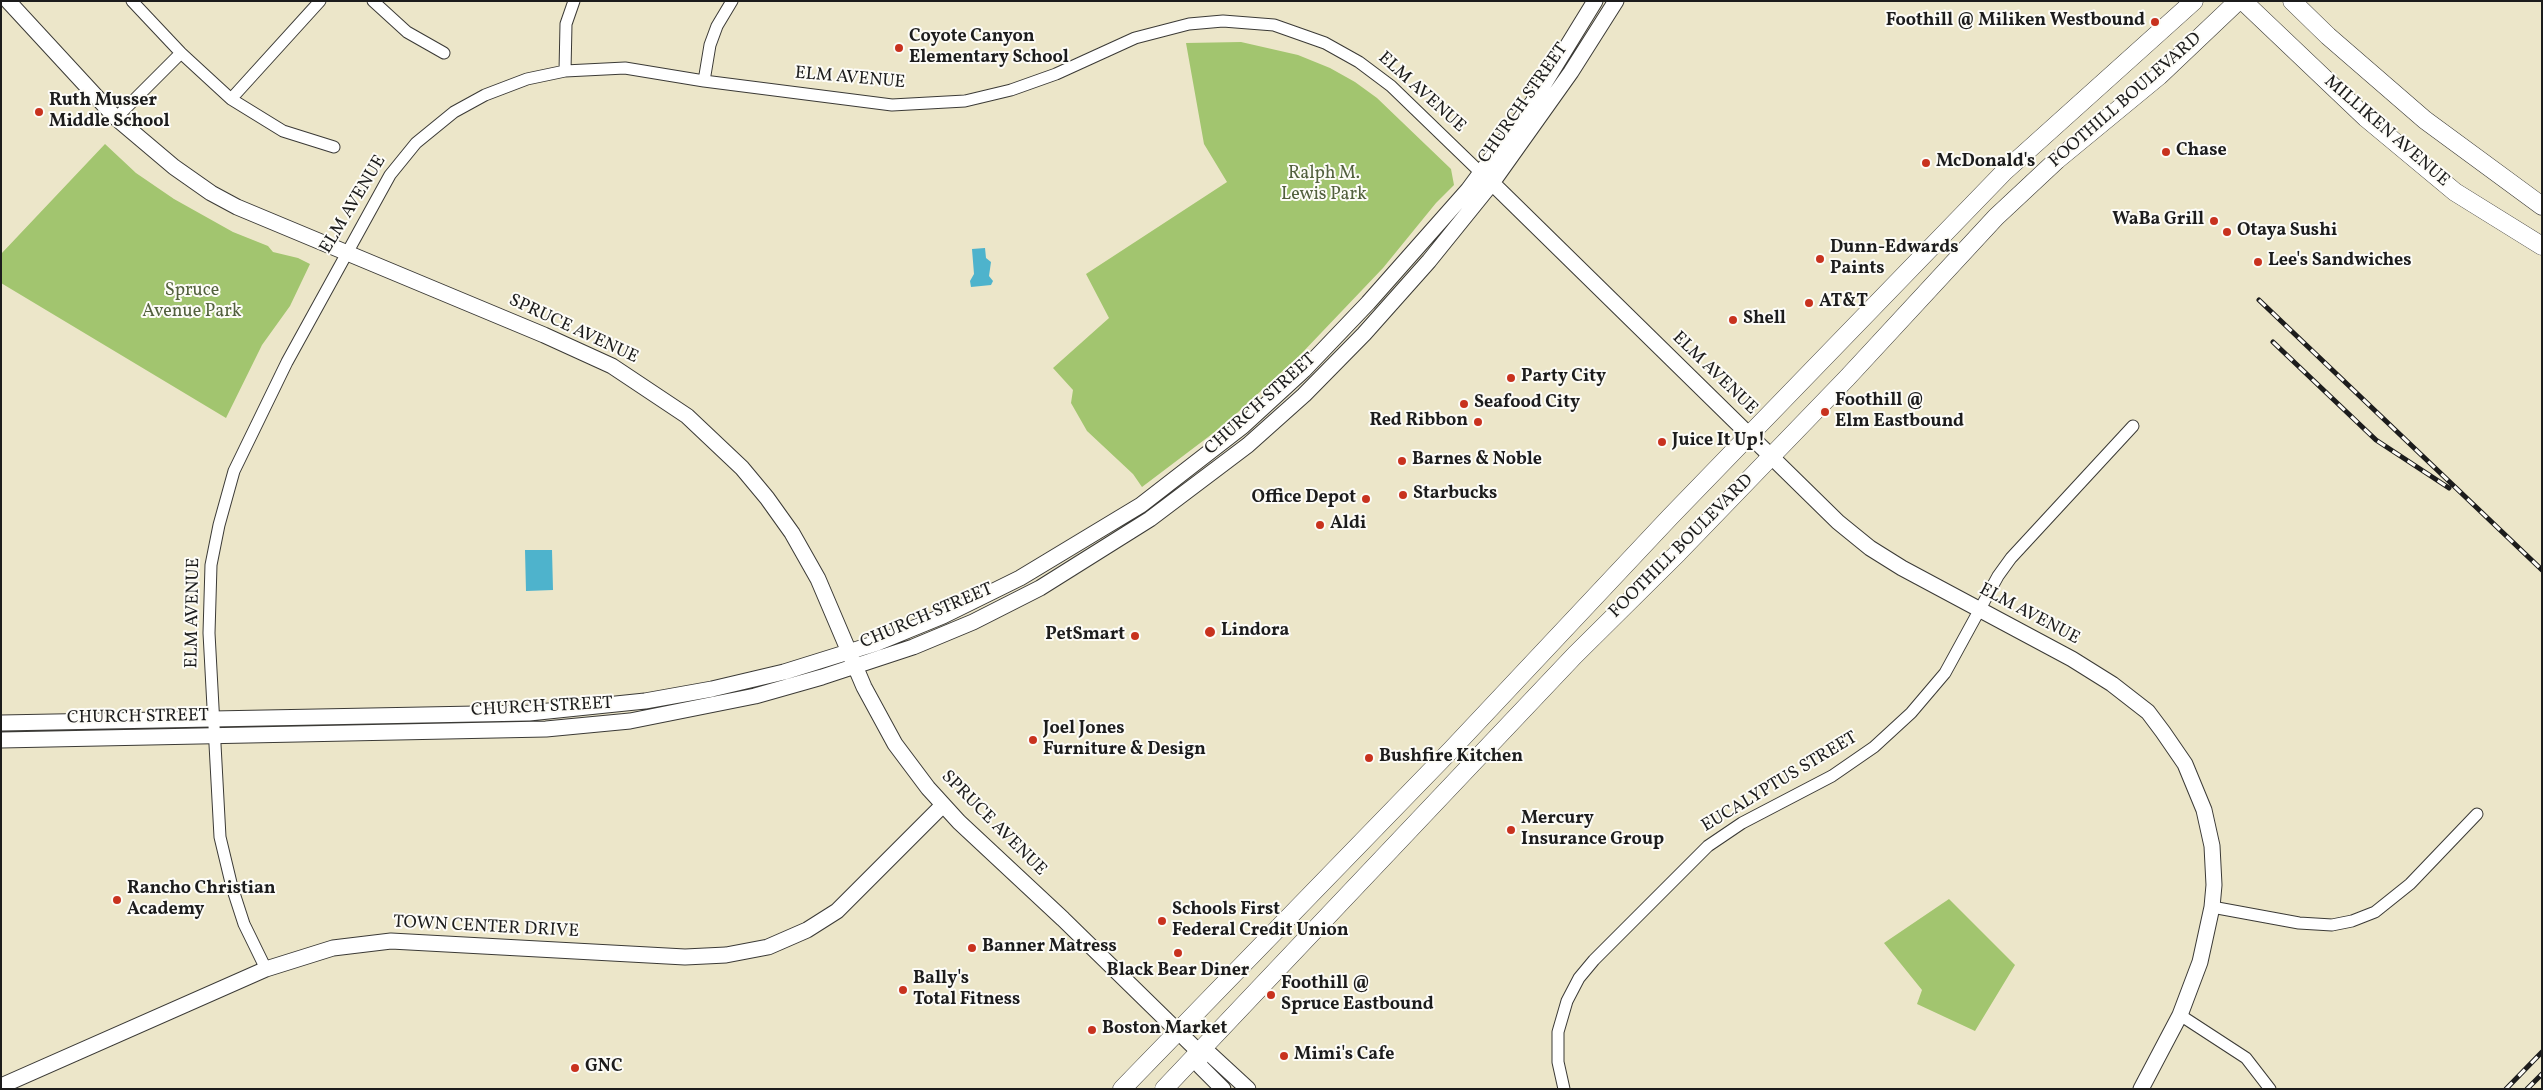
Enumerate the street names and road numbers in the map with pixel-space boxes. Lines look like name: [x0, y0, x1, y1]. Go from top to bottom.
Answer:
street label: FOOTHILL BOULEVARD: [2045, 29, 2207, 173]
street label: CHURCH STREET: [1474, 40, 1574, 168]
street label: ELM AVENUE: [1373, 48, 1469, 138]
street label: ELM AVENUE: [794, 63, 906, 95]
street label: MILLIKEN AVENUE: [2319, 72, 2453, 192]
street label: ELM AVENUE: [316, 152, 392, 258]
street label: SPRUCE AVENUE: [505, 291, 641, 369]
street label: ELM AVENUE: [1667, 328, 1761, 420]
street label: CHURCH STREET: [1201, 349, 1321, 461]
street label: FOOTHILL BOULEVARD: [1605, 470, 1759, 624]
street label: ELM AVENUE: [182, 557, 206, 669]
street label: CHURCH STREET: [857, 579, 997, 655]
street label: ELM AVENUE: [1975, 579, 2083, 651]
street label: CHURCH STREET: [470, 693, 614, 723]
street label: CHURCH STREET: [67, 706, 209, 730]
street label: EUCALYPTUS STREET: [1698, 728, 1862, 838]
street label: SPRUCE AVENUE: [936, 767, 1050, 881]
street label: TOWN CENTER DRIVE: [393, 912, 579, 944]

